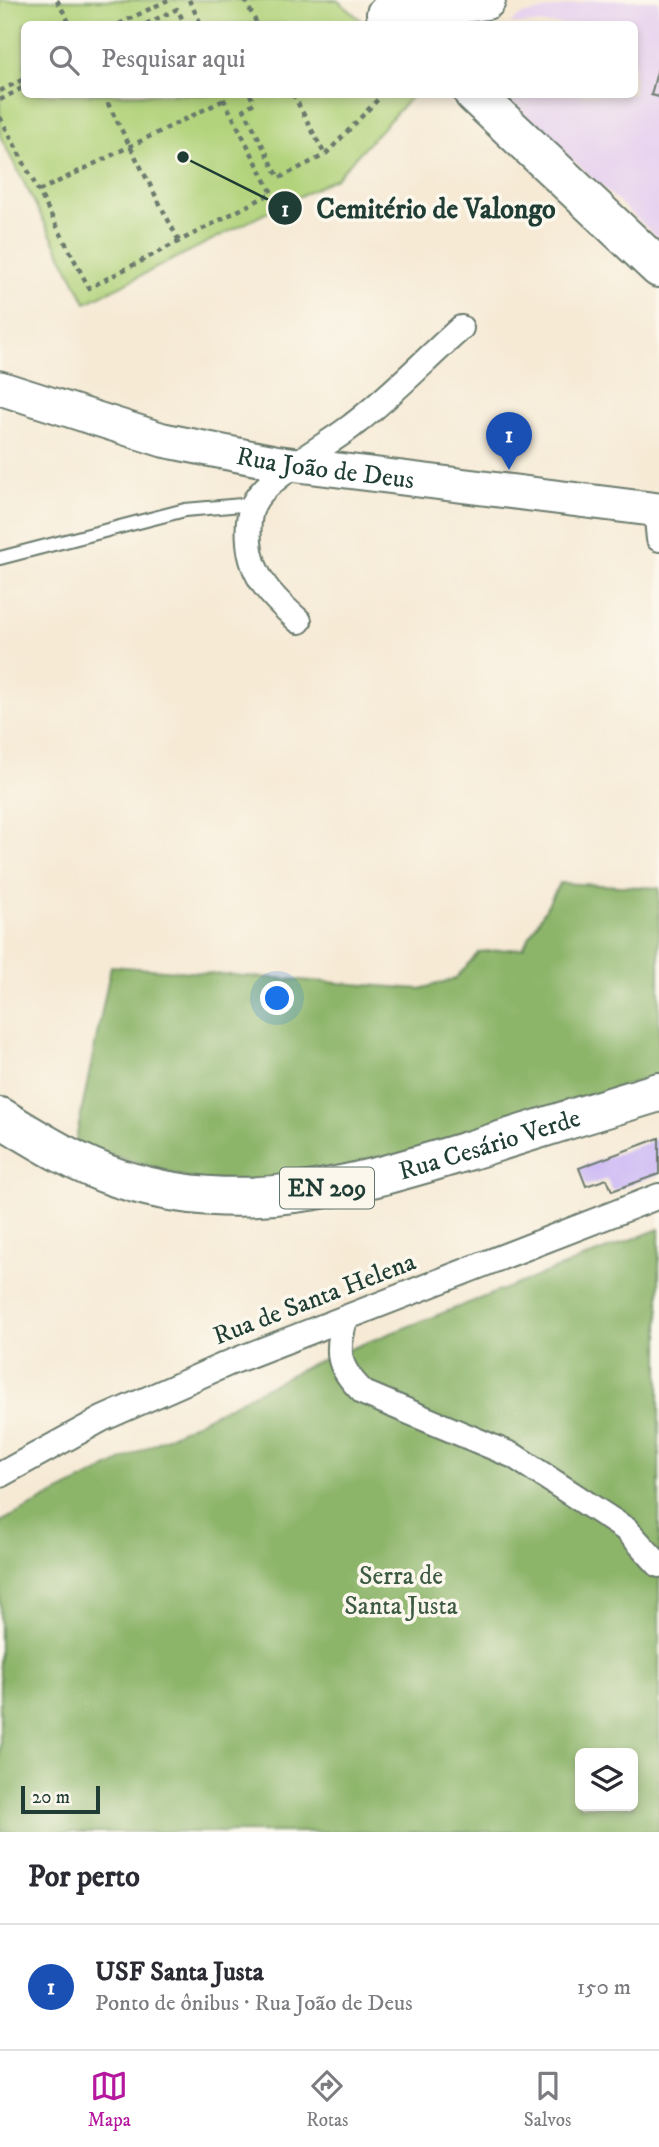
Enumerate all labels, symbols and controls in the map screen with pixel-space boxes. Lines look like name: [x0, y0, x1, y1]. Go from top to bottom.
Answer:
search box: [21, 21, 638, 98]
icon: search: [45, 41, 83, 79]
text: Pesquisar aqui: [101, 43, 245, 76]
callout: Cemitério de Valongo: [267, 184, 570, 233]
text: Cemitério de Valongo: [316, 192, 556, 227]
text: 1: [281, 197, 289, 223]
pin: 1: [486, 412, 532, 470]
street label: Rua João de Deus: [233, 440, 416, 497]
your location: [260, 981, 294, 1015]
street label: Rua Cesário Verde: [395, 1102, 584, 1188]
road number: EN 209: [280, 1168, 374, 1208]
street label: Rua de Santa Helena: [209, 1246, 420, 1353]
park label: Serra de Santa Justa: [344, 1560, 458, 1623]
map controls: [575, 1748, 638, 1811]
button: layers: [575, 1748, 638, 1811]
scale bar: [21, 1783, 100, 1815]
text: 20 m: [32, 1786, 70, 1809]
text: Por perto: [28, 1859, 140, 1896]
text: USF Santa Justa: [95, 1956, 264, 1989]
text: 1: [47, 1973, 55, 2002]
text: 150 m: [577, 1973, 631, 2002]
text: Ponto de ônibus · Rua João de Deus: [95, 1989, 413, 2018]
tab: Mapa: [88, 2067, 131, 2132]
tab: Rotas: [306, 2067, 348, 2132]
tab: Salvos: [524, 2067, 571, 2132]

